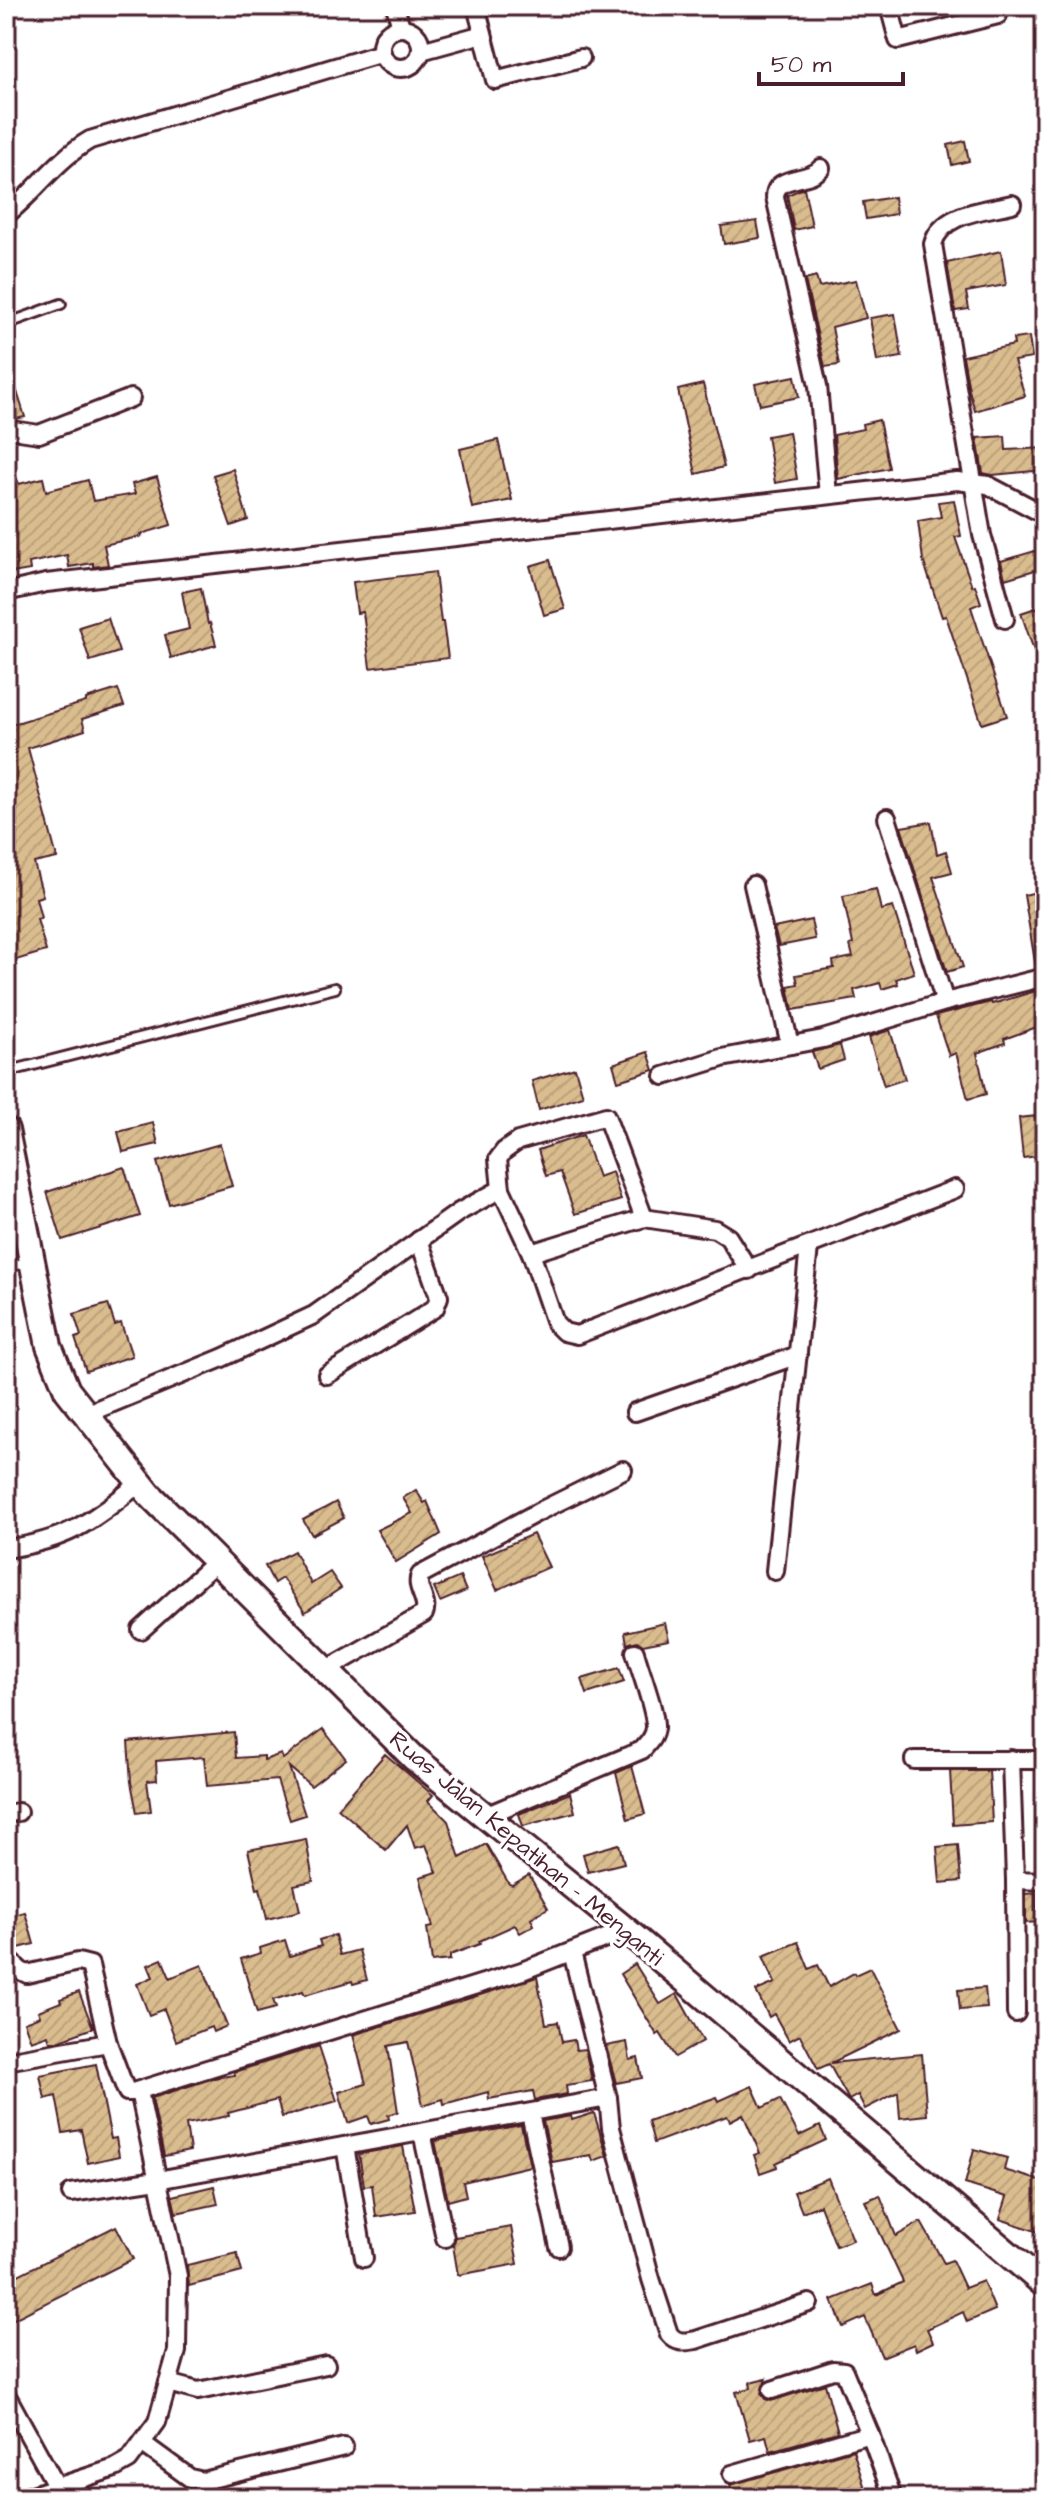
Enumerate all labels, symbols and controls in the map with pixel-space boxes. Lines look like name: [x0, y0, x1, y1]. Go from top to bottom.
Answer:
scale bar: [759, 36, 903, 86]
text: 50 m: [771, 48, 832, 82]
street label: Ruas Jalan Kepatihan - Menganti: [381, 1723, 671, 1975]

